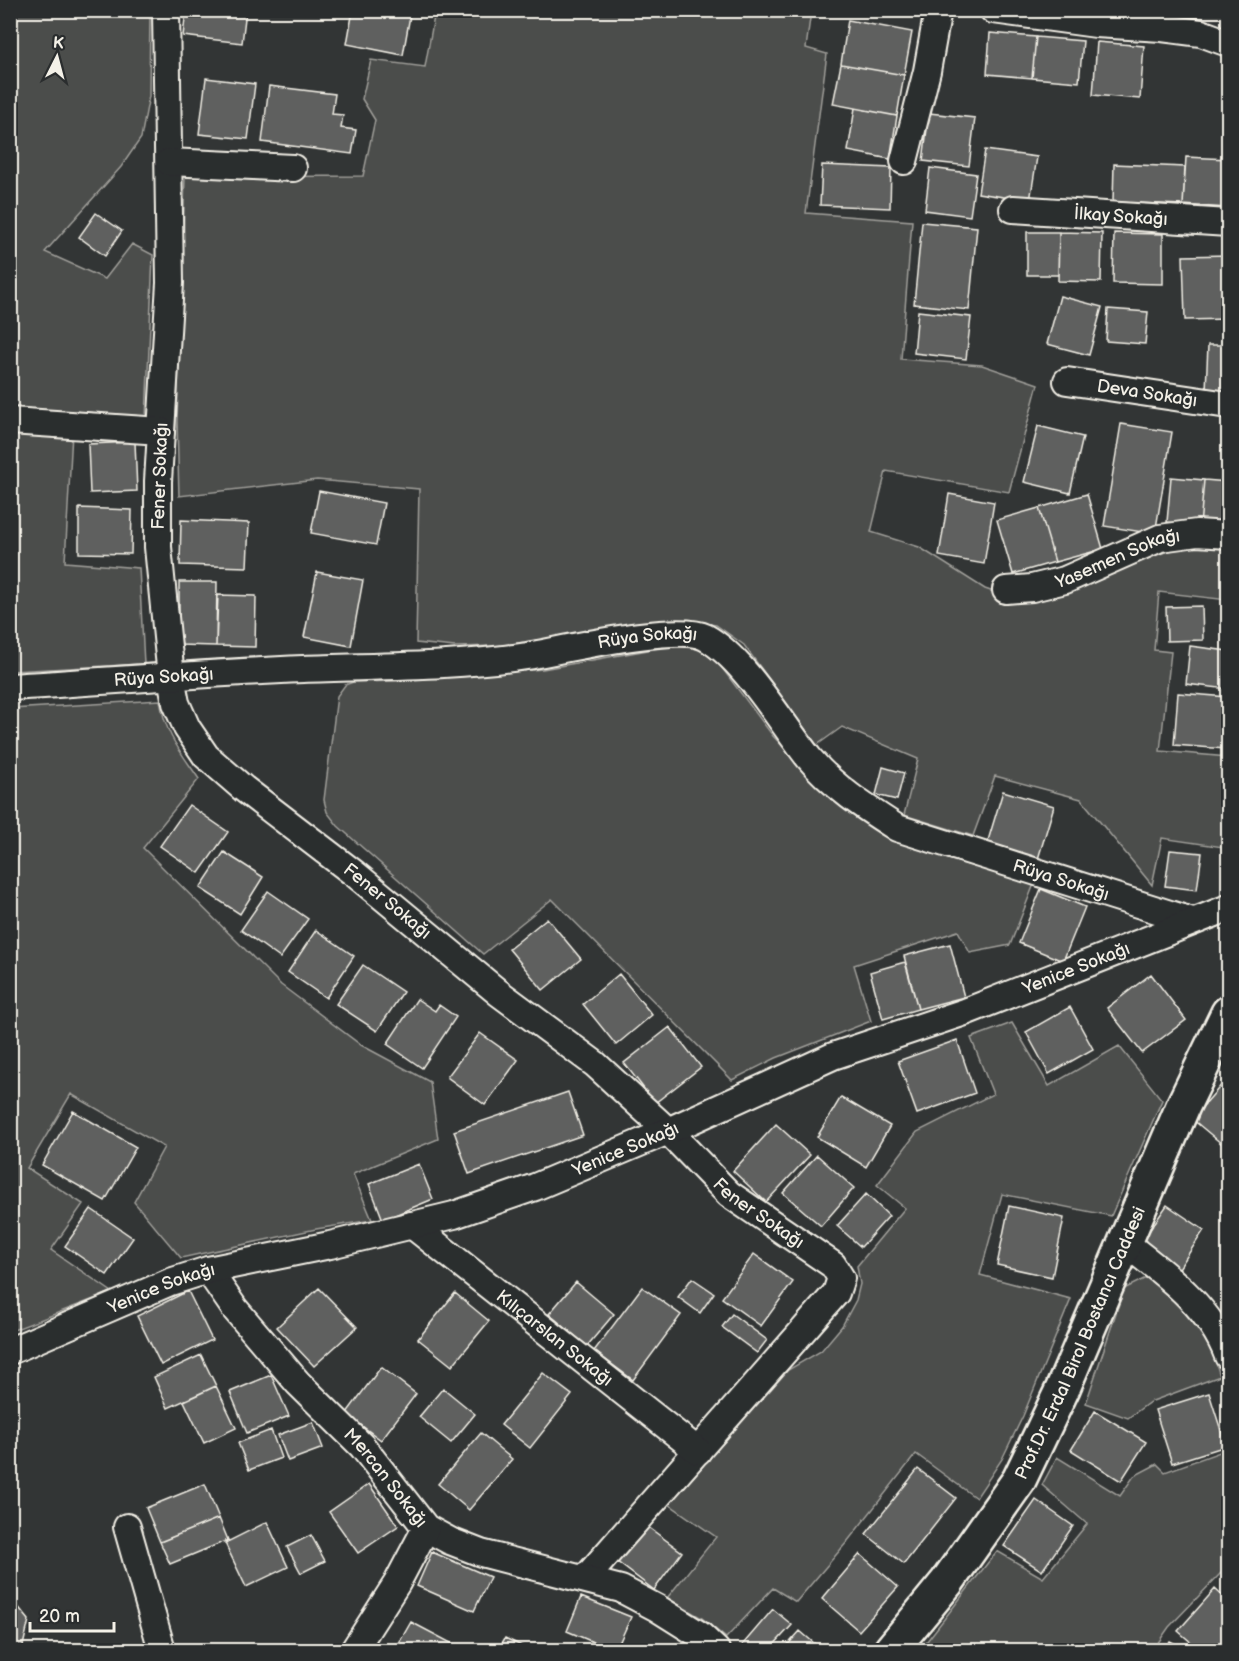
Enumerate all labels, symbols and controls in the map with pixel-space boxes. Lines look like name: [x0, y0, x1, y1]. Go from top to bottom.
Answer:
north arrow: [27, 27, 87, 87]
text: K: [52, 34, 65, 54]
street label: İlkay Sokağı: [1073, 201, 1168, 230]
street label: Deva Sokağı: [1096, 375, 1199, 411]
street label: Fener Sokağı: [148, 422, 172, 530]
street label: Yasemen Sokağı: [1052, 525, 1181, 593]
street label: Rüya Sokağı: [596, 622, 699, 653]
street label: Rüya Sokağı: [113, 663, 214, 691]
street label: Rüya Sokağı: [1010, 855, 1112, 905]
street label: Fener Sokağı: [340, 859, 436, 943]
street label: Yenice Sokağı: [1019, 937, 1133, 999]
street label: Yenice Sokağı: [568, 1117, 682, 1181]
street label: Fener Sokağı: [709, 1173, 808, 1253]
street label: Prof.Dr. Erdal Birol Bostancı Caddesi: [1010, 1203, 1149, 1483]
street label: Yenice Sokağı: [103, 1258, 217, 1319]
street label: Kılıçarslan Sokağı: [492, 1285, 617, 1390]
street label: Mercan Sokağı: [340, 1424, 432, 1531]
scale bar: [30, 1595, 114, 1633]
text: 20 m: [39, 1606, 80, 1627]

